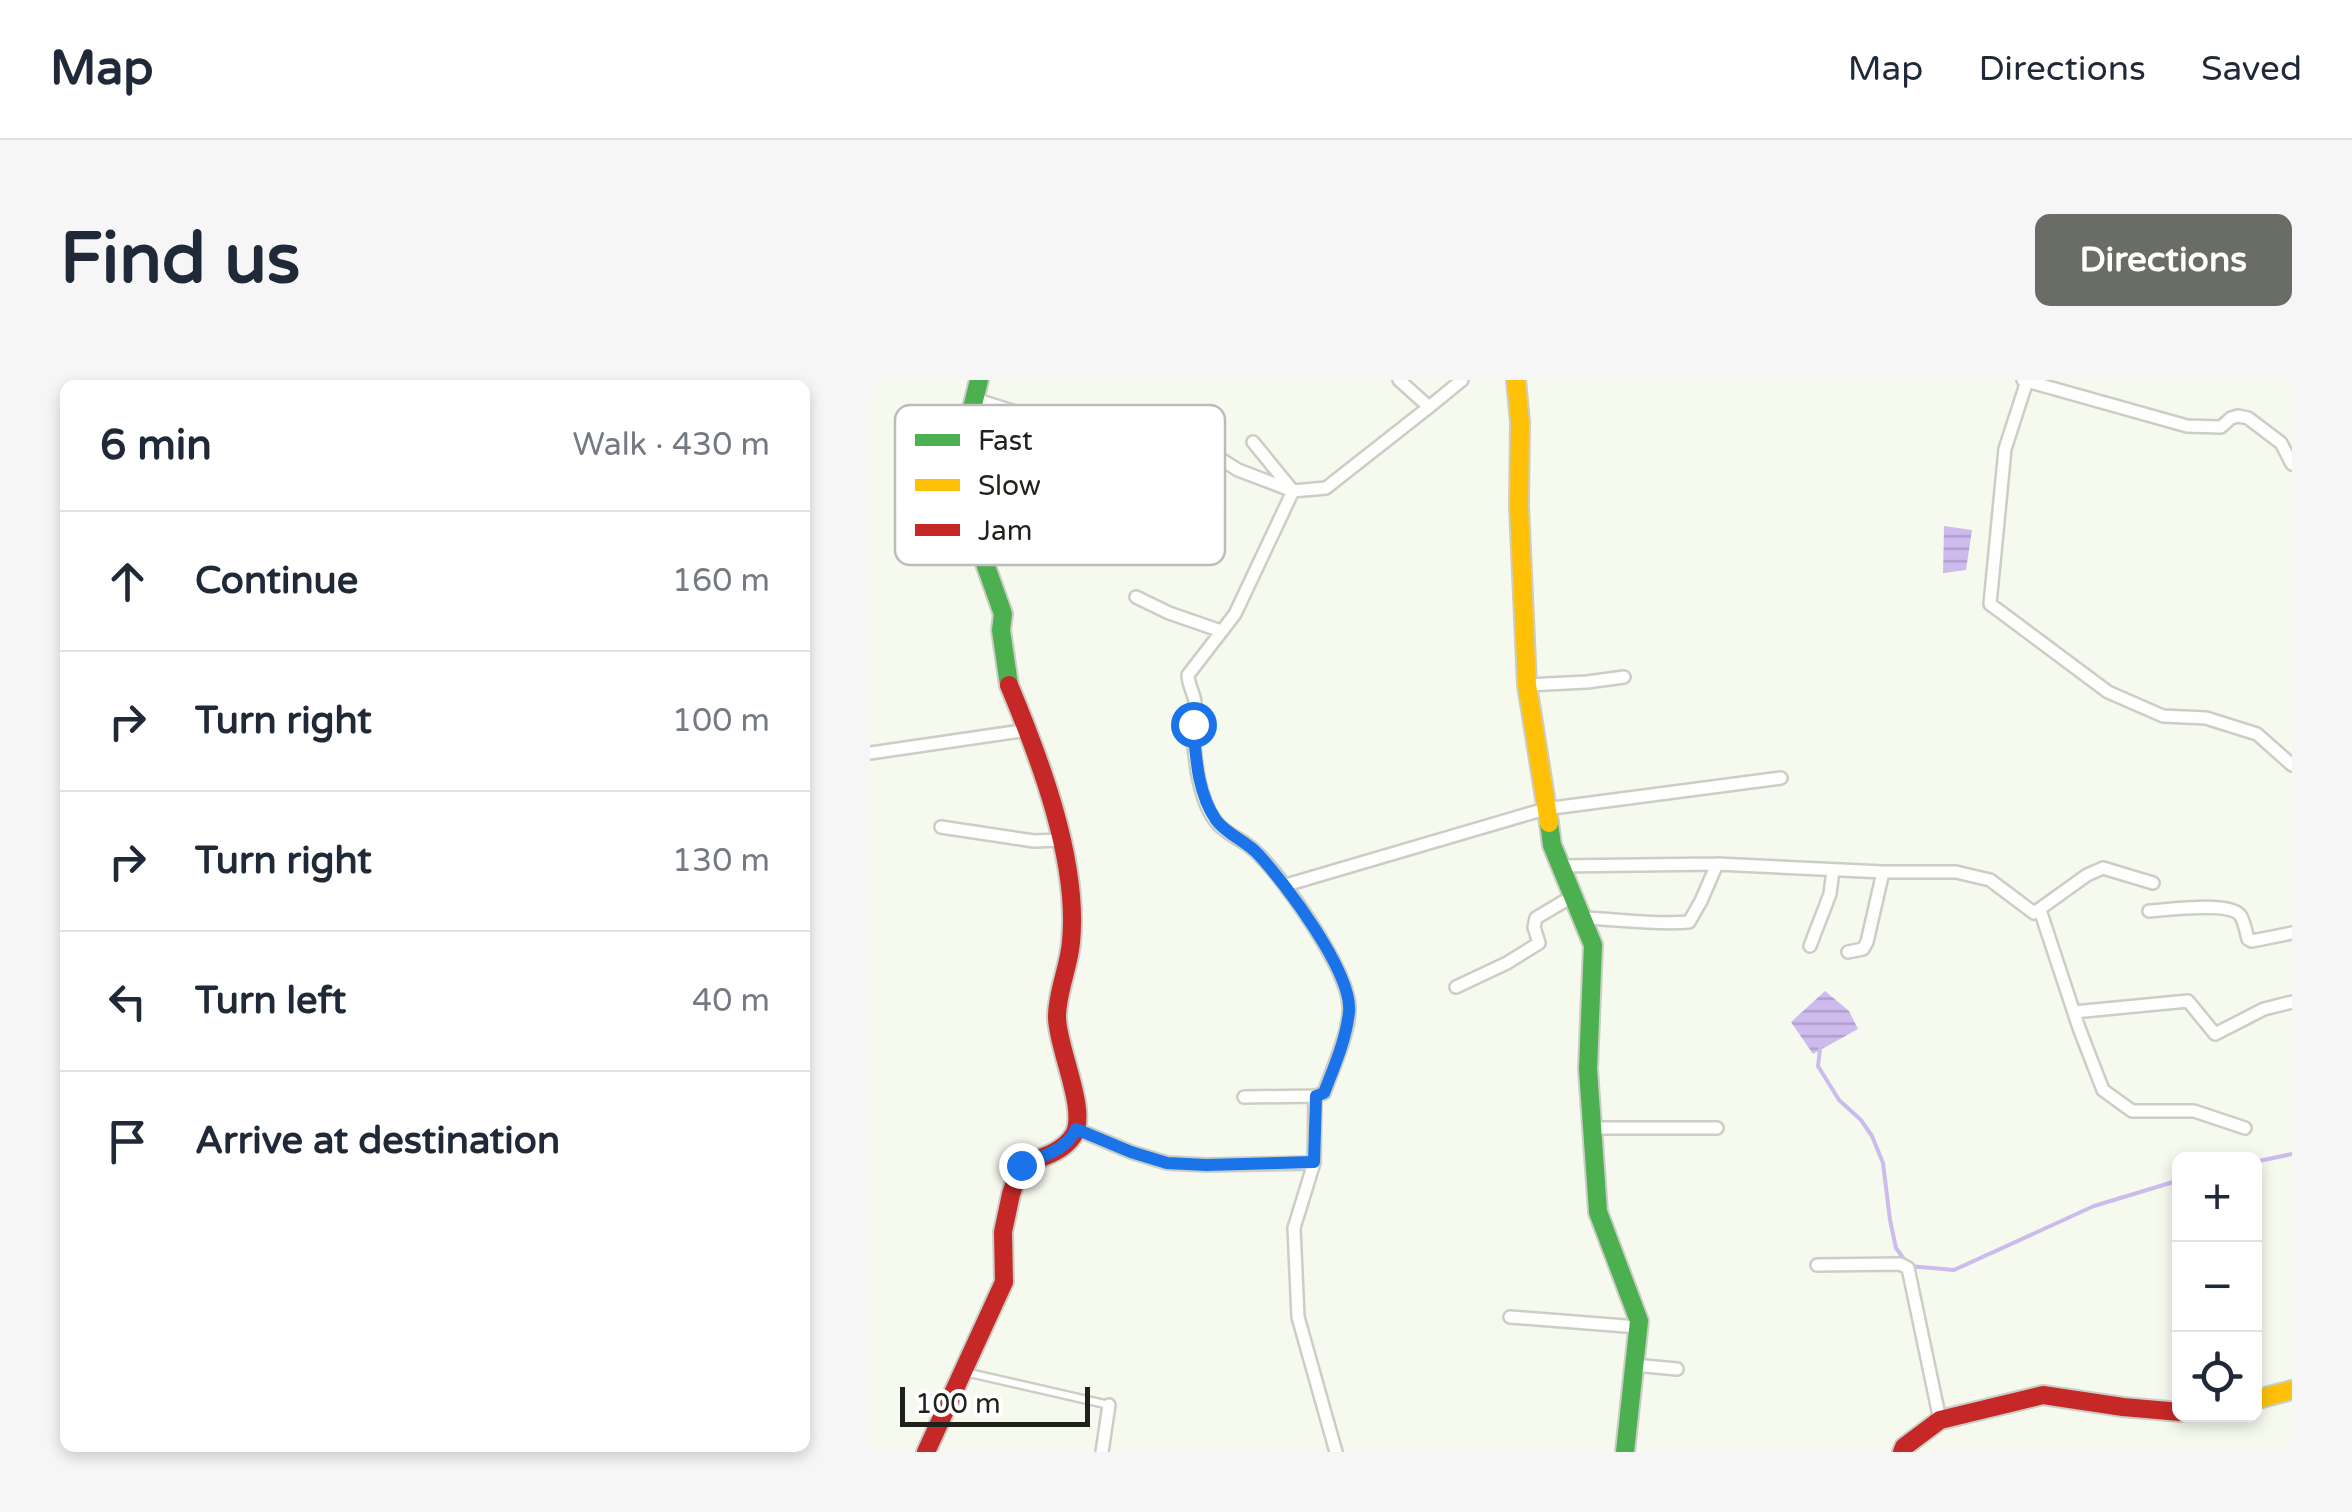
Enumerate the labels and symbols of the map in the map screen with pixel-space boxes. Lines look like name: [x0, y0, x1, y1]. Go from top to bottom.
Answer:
legend: [895, 405, 1225, 565]
text: Fast: [978, 424, 1033, 458]
text: Slow: [978, 469, 1041, 503]
text: Jam: [978, 514, 1033, 548]
route start: [1171, 702, 1217, 748]
route end: [999, 1143, 1045, 1189]
scale bar: [900, 1382, 1090, 1426]

